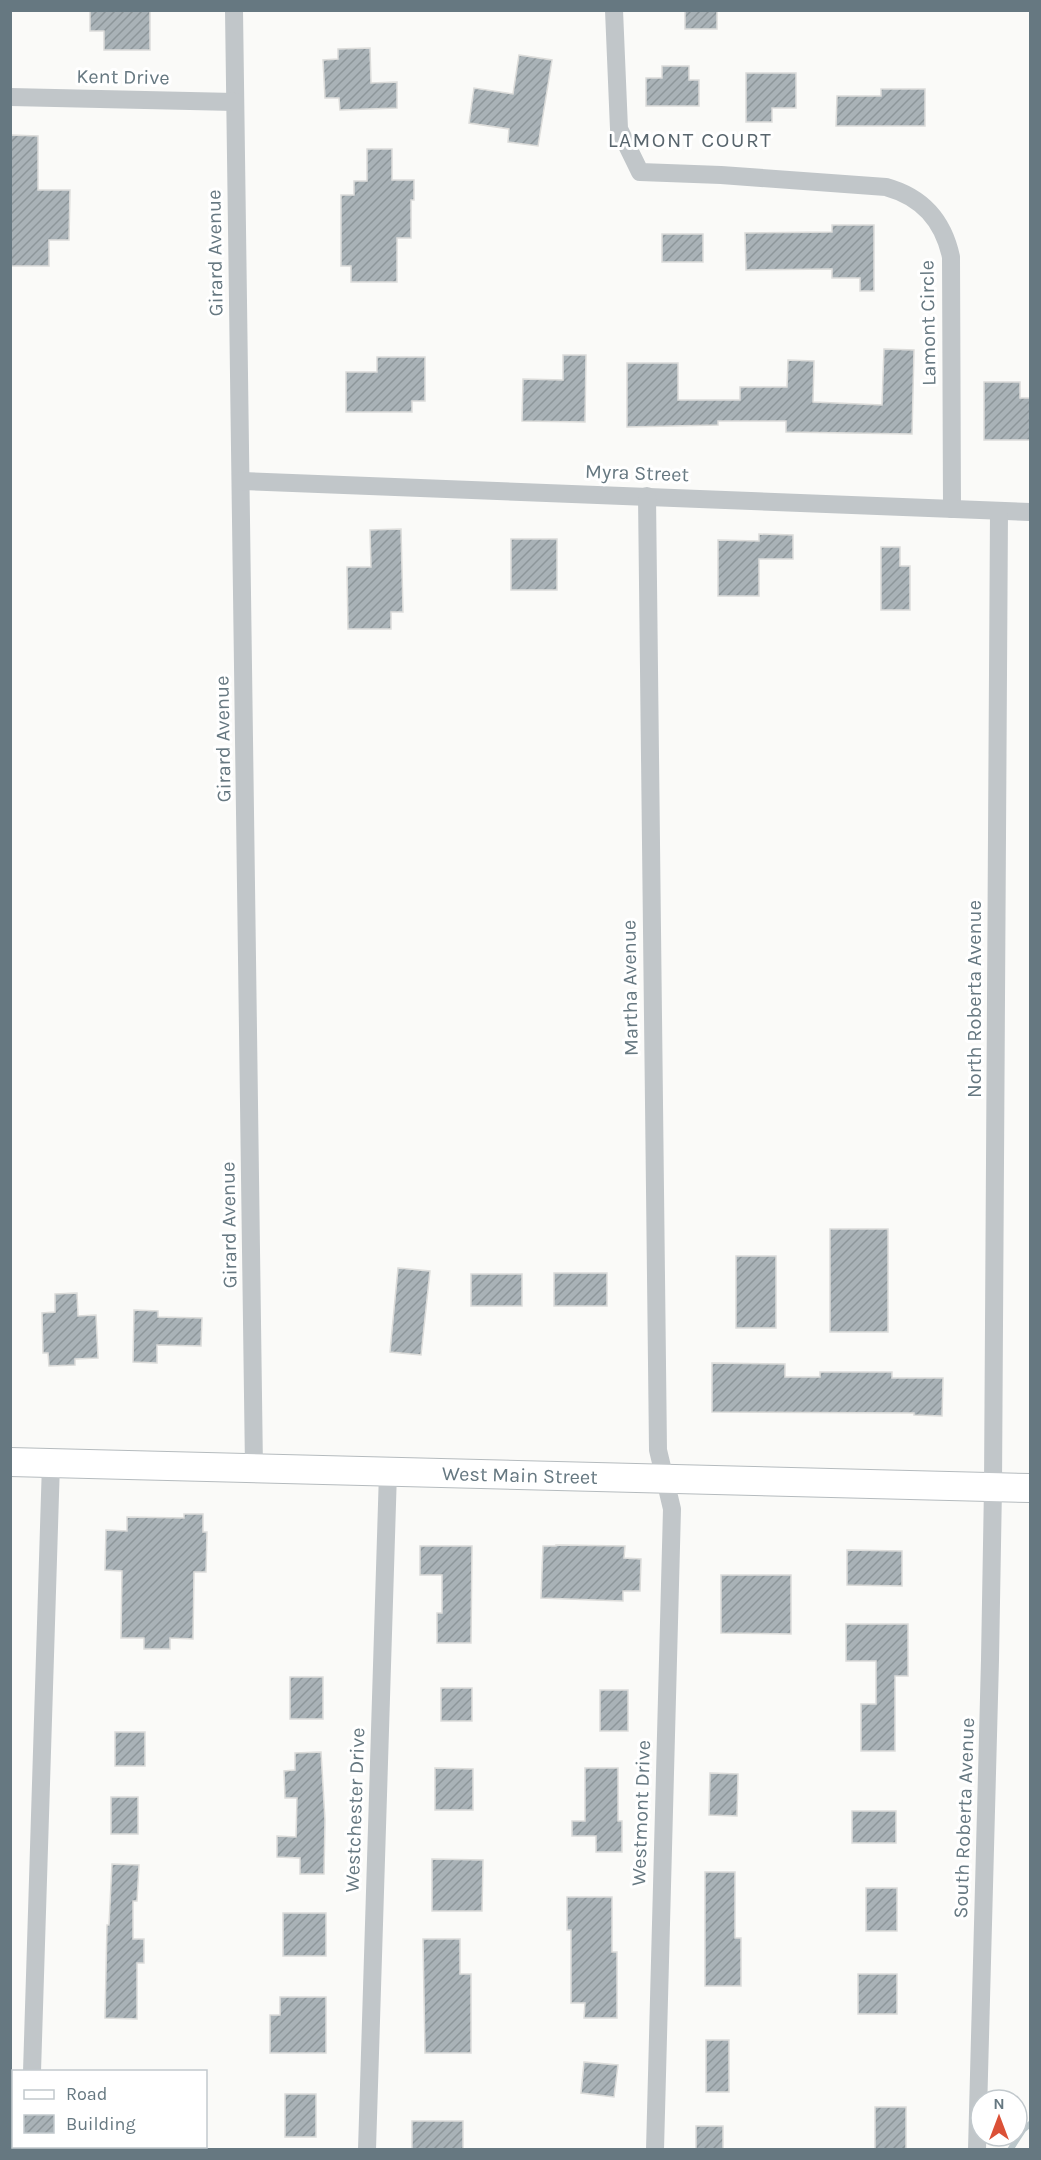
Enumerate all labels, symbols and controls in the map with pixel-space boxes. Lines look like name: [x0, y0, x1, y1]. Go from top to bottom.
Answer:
street label: Kent Drive: [76, 65, 170, 89]
district label: LAMONT COURT: [608, 128, 772, 152]
street label: Girard Avenue: [202, 189, 228, 317]
street label: Lamont Circle: [915, 260, 941, 386]
street label: Myra Street: [585, 460, 690, 486]
street label: Girard Avenue: [210, 675, 236, 803]
street label: North Roberta Avenue: [963, 900, 986, 1098]
street label: Martha Avenue: [617, 920, 643, 1056]
street label: Girard Avenue: [216, 1161, 242, 1289]
street label: West Main Street: [442, 1462, 599, 1488]
street label: South Roberta Avenue: [949, 1717, 979, 1919]
street label: Westchester Drive: [341, 1727, 369, 1893]
street label: Westmont Drive: [627, 1740, 655, 1886]
legend: [12, 2070, 207, 2148]
text: Road: [66, 2083, 107, 2105]
north arrow: [969, 2088, 1029, 2148]
text: N: [993, 2094, 1005, 2113]
text: Building: [66, 2113, 136, 2135]

